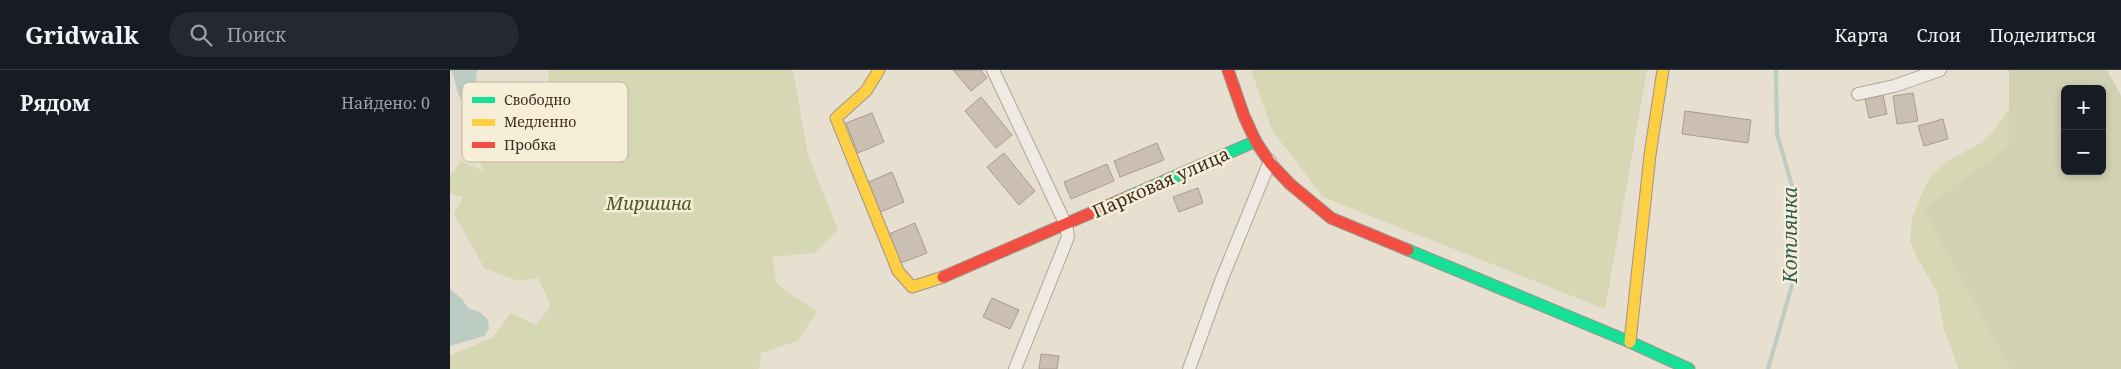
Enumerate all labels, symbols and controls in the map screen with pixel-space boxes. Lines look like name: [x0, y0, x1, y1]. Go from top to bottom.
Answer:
search box: [169, 12, 519, 57]
text: Gridwalk: [25, 18, 139, 51]
icon: search: [187, 21, 215, 49]
text: Поиск: [227, 22, 286, 48]
text: Карта: [1834, 23, 1889, 47]
text: Слои: [1917, 23, 1961, 47]
text: Поделиться: [1989, 23, 2096, 47]
legend: [462, 82, 628, 162]
map controls: [2061, 85, 2106, 175]
button: +: [2061, 85, 2106, 130]
text: Рядом: [20, 89, 90, 117]
text: Свободно: [504, 90, 571, 109]
text: Найдено: 0: [341, 92, 430, 114]
text: Медленно: [504, 112, 576, 131]
button: −: [2061, 130, 2106, 175]
text: Пробка: [504, 135, 556, 154]
street label: Парковая улица: [1088, 141, 1233, 223]
water label: Котлянка: [1777, 187, 1803, 284]
park label: Миршина: [605, 191, 692, 215]

